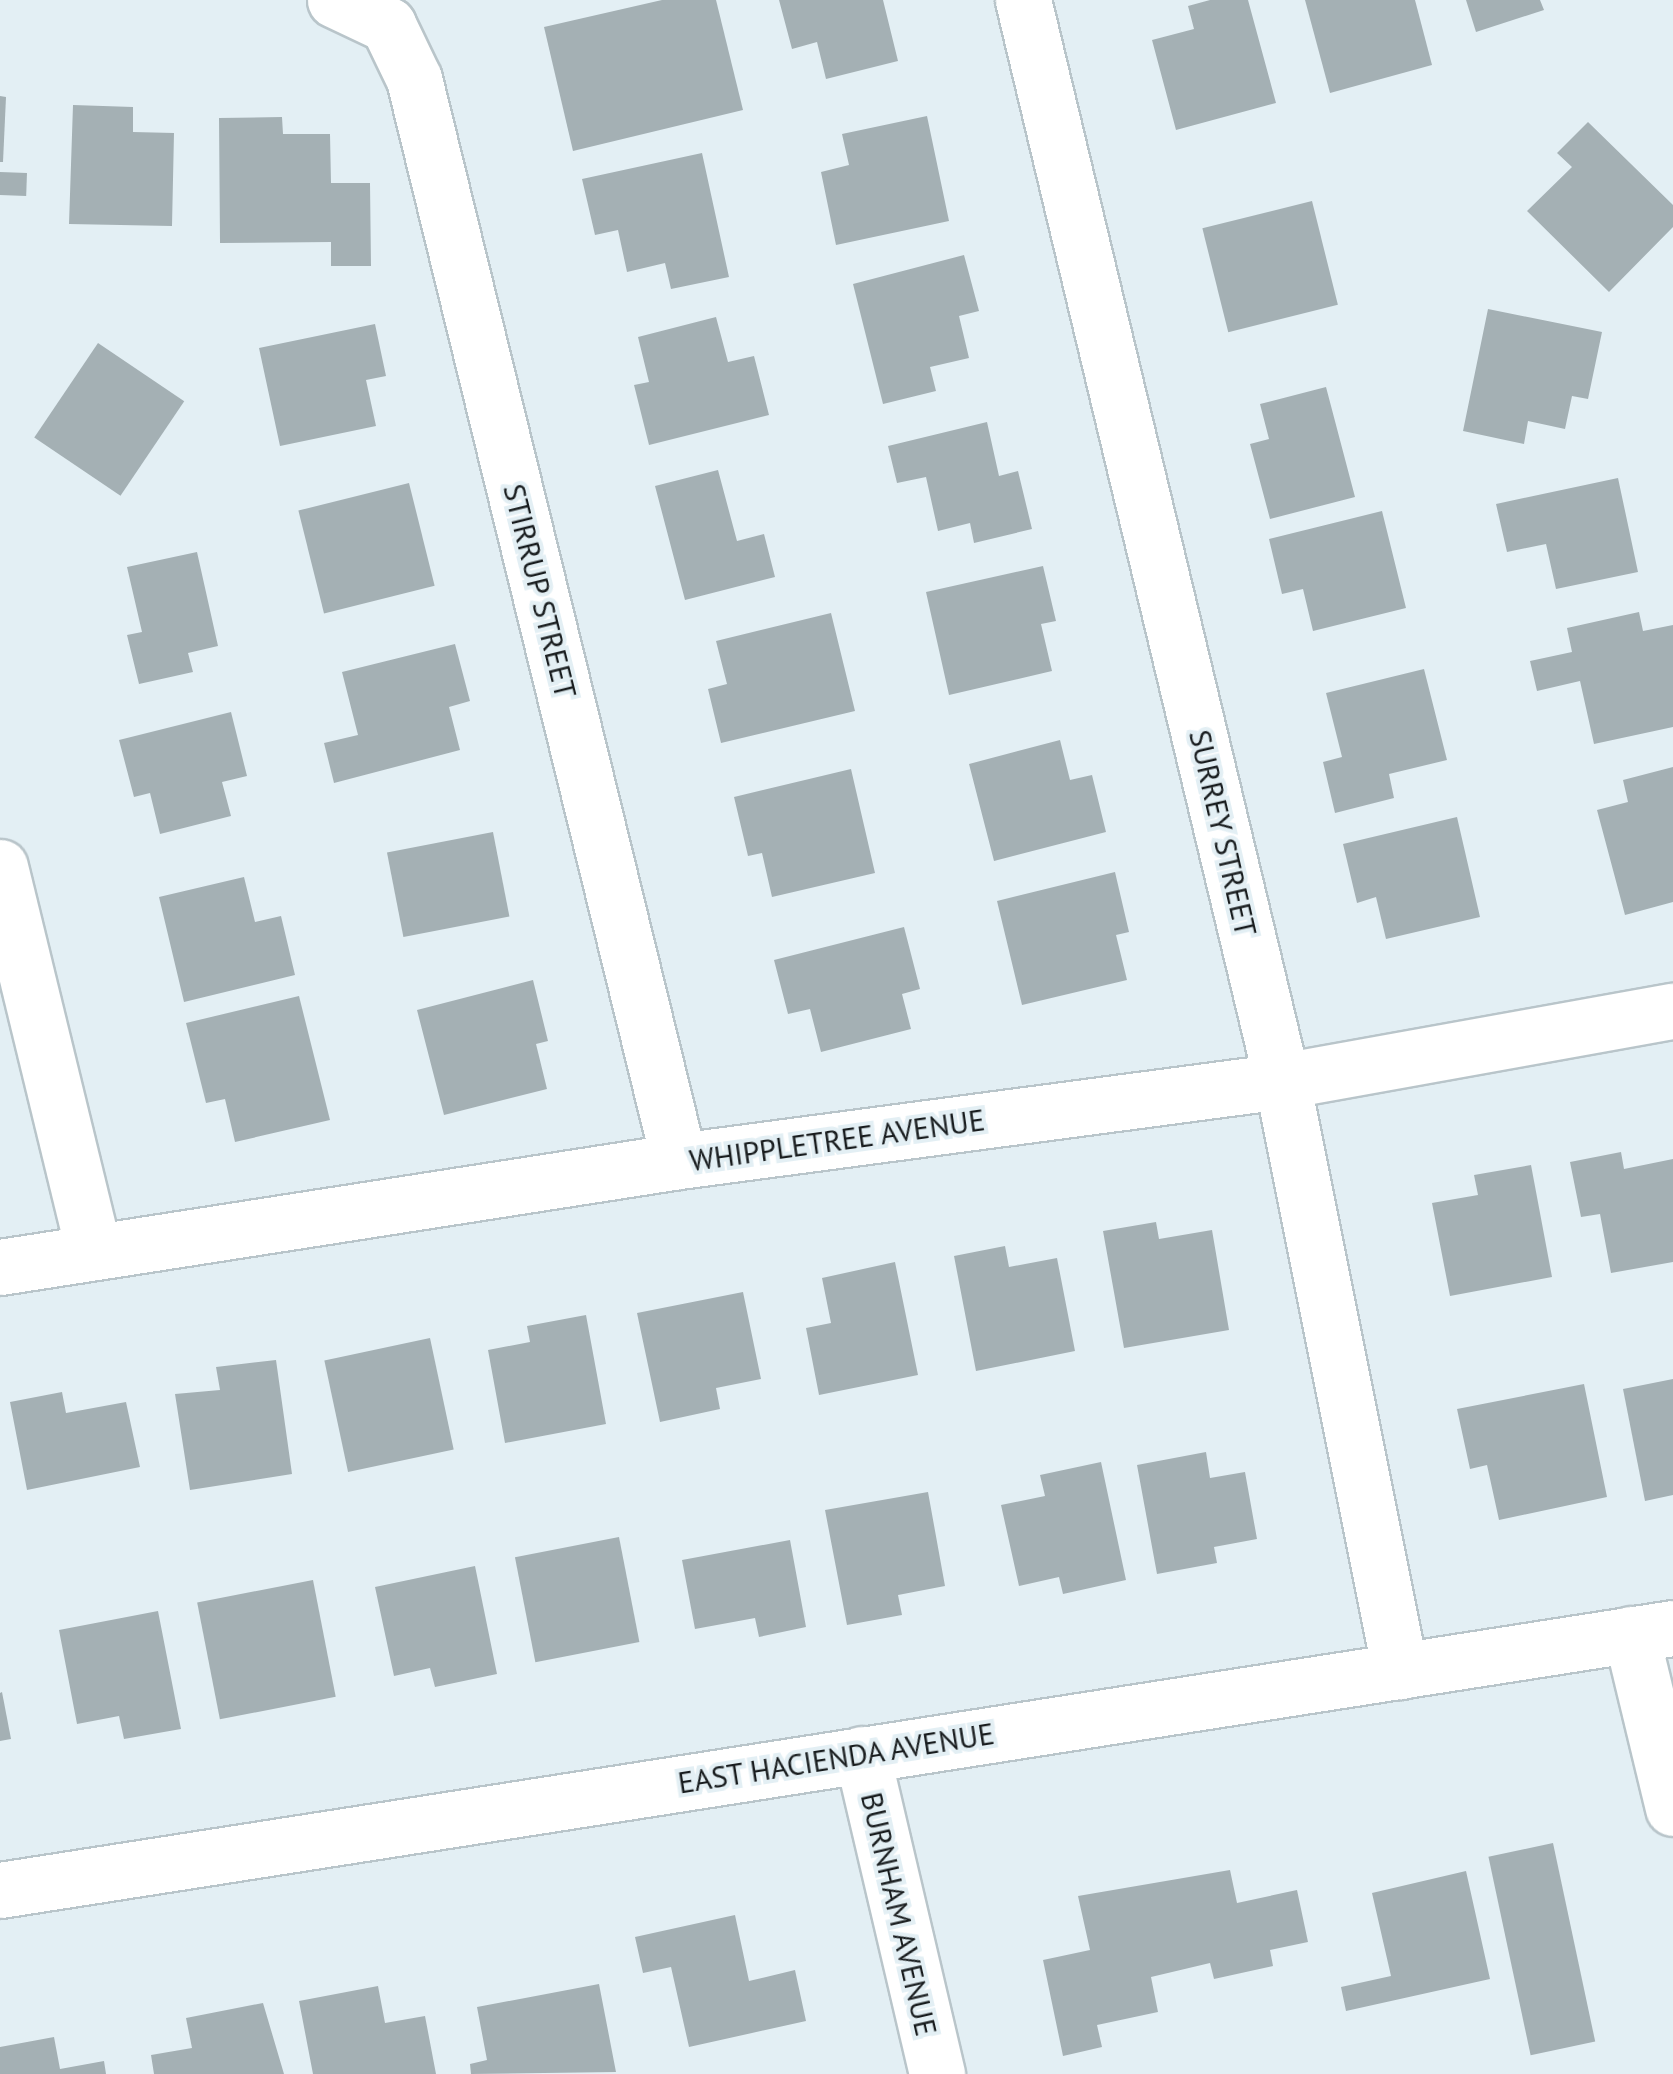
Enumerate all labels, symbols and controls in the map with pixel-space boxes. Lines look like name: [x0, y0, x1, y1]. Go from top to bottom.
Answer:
street label: STIRRUP STREET: [496, 480, 584, 702]
street label: SURREY STREET: [1182, 726, 1264, 940]
street label: WHIPPLETREE AVENUE: [687, 1101, 987, 1179]
street label: EAST HACIENDA AVENUE: [674, 1715, 998, 1801]
street label: BURNHAM AVENUE: [853, 1788, 945, 2040]

